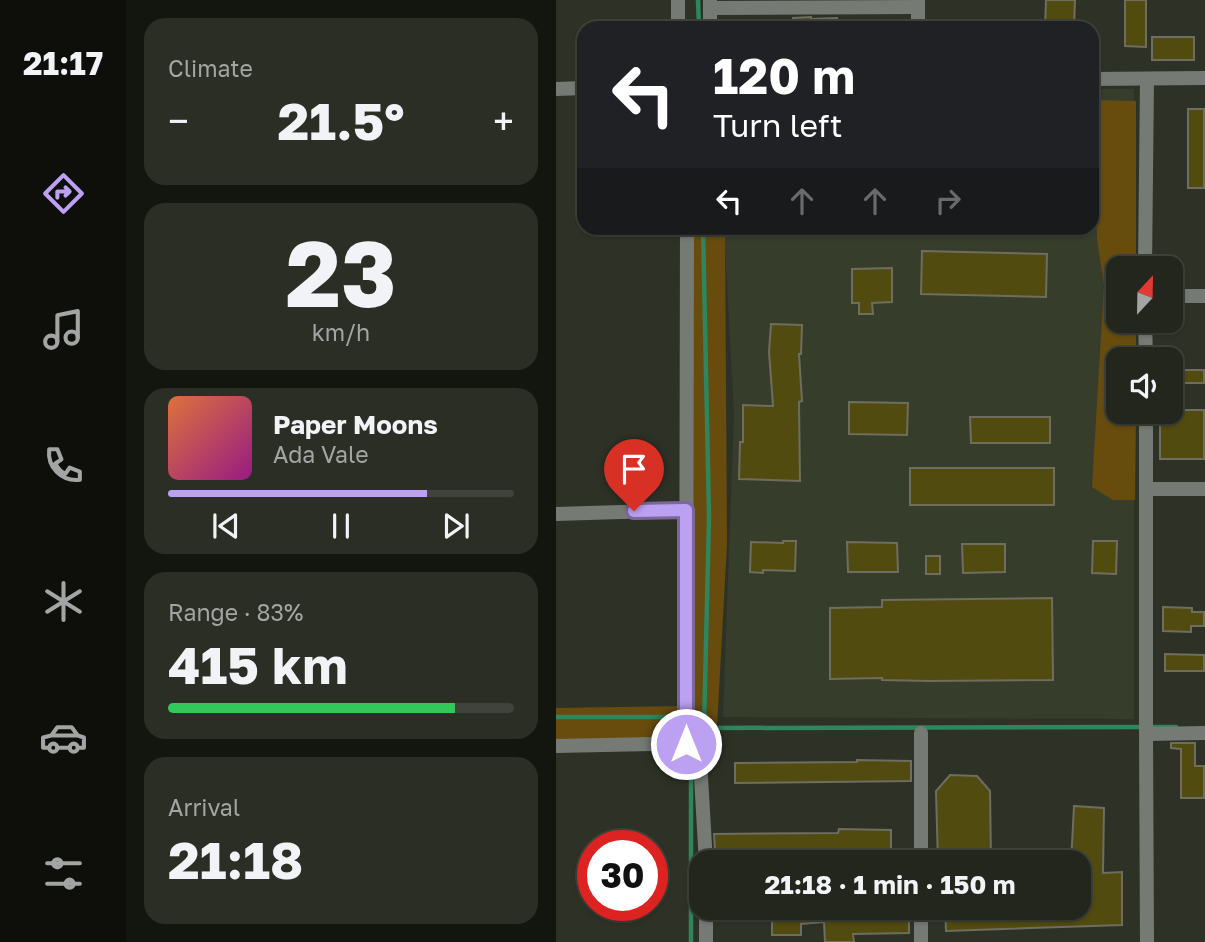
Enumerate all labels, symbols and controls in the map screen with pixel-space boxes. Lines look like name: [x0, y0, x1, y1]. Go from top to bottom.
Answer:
text: 21:17: [23, 44, 103, 82]
text: 120 m: [713, 46, 855, 105]
icon: left: [598, 49, 689, 140]
text: Climate: [168, 54, 253, 82]
text: 21.5°: [277, 89, 405, 151]
text: −: [168, 98, 189, 143]
text: +: [493, 98, 514, 143]
text: Turn left: [713, 106, 842, 144]
icon: directions: [39, 169, 88, 218]
icon: left: [710, 182, 748, 220]
icon: ahead: [783, 182, 821, 220]
icon: ahead: [856, 182, 894, 220]
icon: right: [929, 182, 967, 220]
text: 23: [285, 218, 397, 327]
north arrow: [1106, 256, 1182, 332]
map controls: [1106, 256, 1183, 424]
icon: music: [39, 305, 88, 354]
text: km/h: [312, 318, 370, 346]
button: sound: [1106, 347, 1183, 424]
text: Paper Moons: [273, 409, 438, 440]
pin: [604, 439, 664, 511]
text: Ada Vale: [273, 440, 369, 468]
icon: phone: [39, 441, 88, 490]
icon: arrive: [615, 450, 653, 488]
icon: previous: [207, 507, 245, 545]
icon: pause: [322, 507, 360, 545]
icon: next: [437, 507, 475, 545]
icon: climate: [39, 577, 88, 626]
text: Range · 83%: [168, 598, 303, 626]
text: 415 km: [168, 633, 348, 695]
position arrow: [649, 707, 723, 781]
icon: car: [39, 713, 88, 762]
text: Arrival: [168, 793, 240, 821]
text: 21:18: [168, 828, 303, 890]
speed limit sign: 30: [577, 830, 668, 921]
icon: filters: [39, 849, 88, 898]
text: 21:18 · 1 min · 150 m: [764, 869, 1016, 900]

